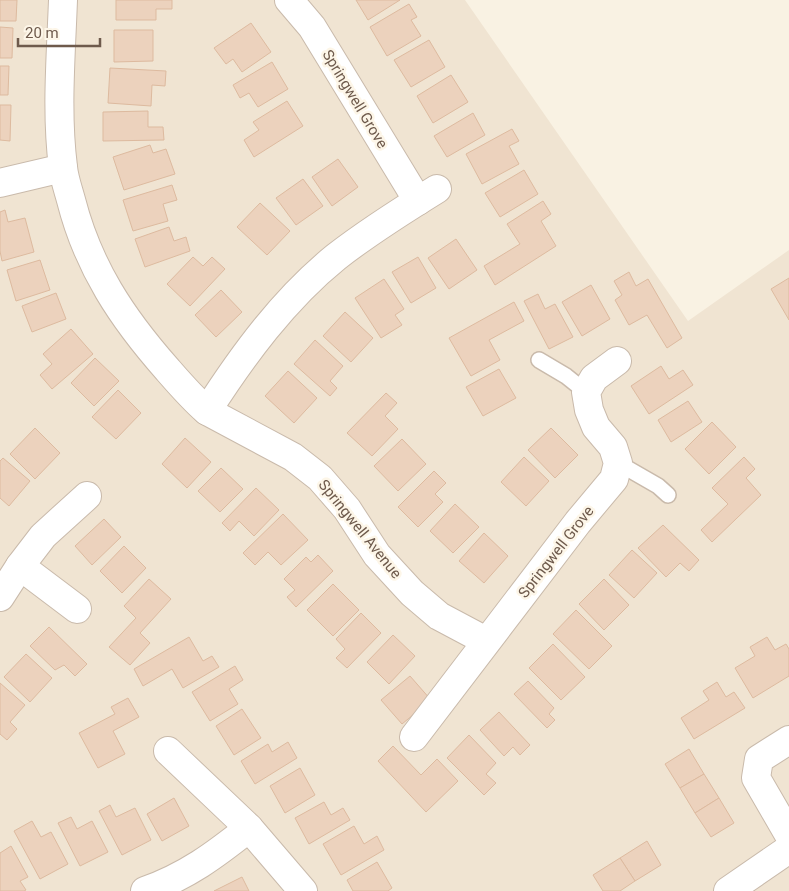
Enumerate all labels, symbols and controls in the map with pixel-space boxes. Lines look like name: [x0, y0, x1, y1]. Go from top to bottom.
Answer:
scale bar: [18, 15, 100, 47]
text: 20 m: [25, 24, 59, 42]
street label: Springwell Grove: [319, 46, 392, 152]
street label: Springwell Avenue: [315, 476, 405, 582]
street label: Springwell Grove: [515, 502, 598, 602]

